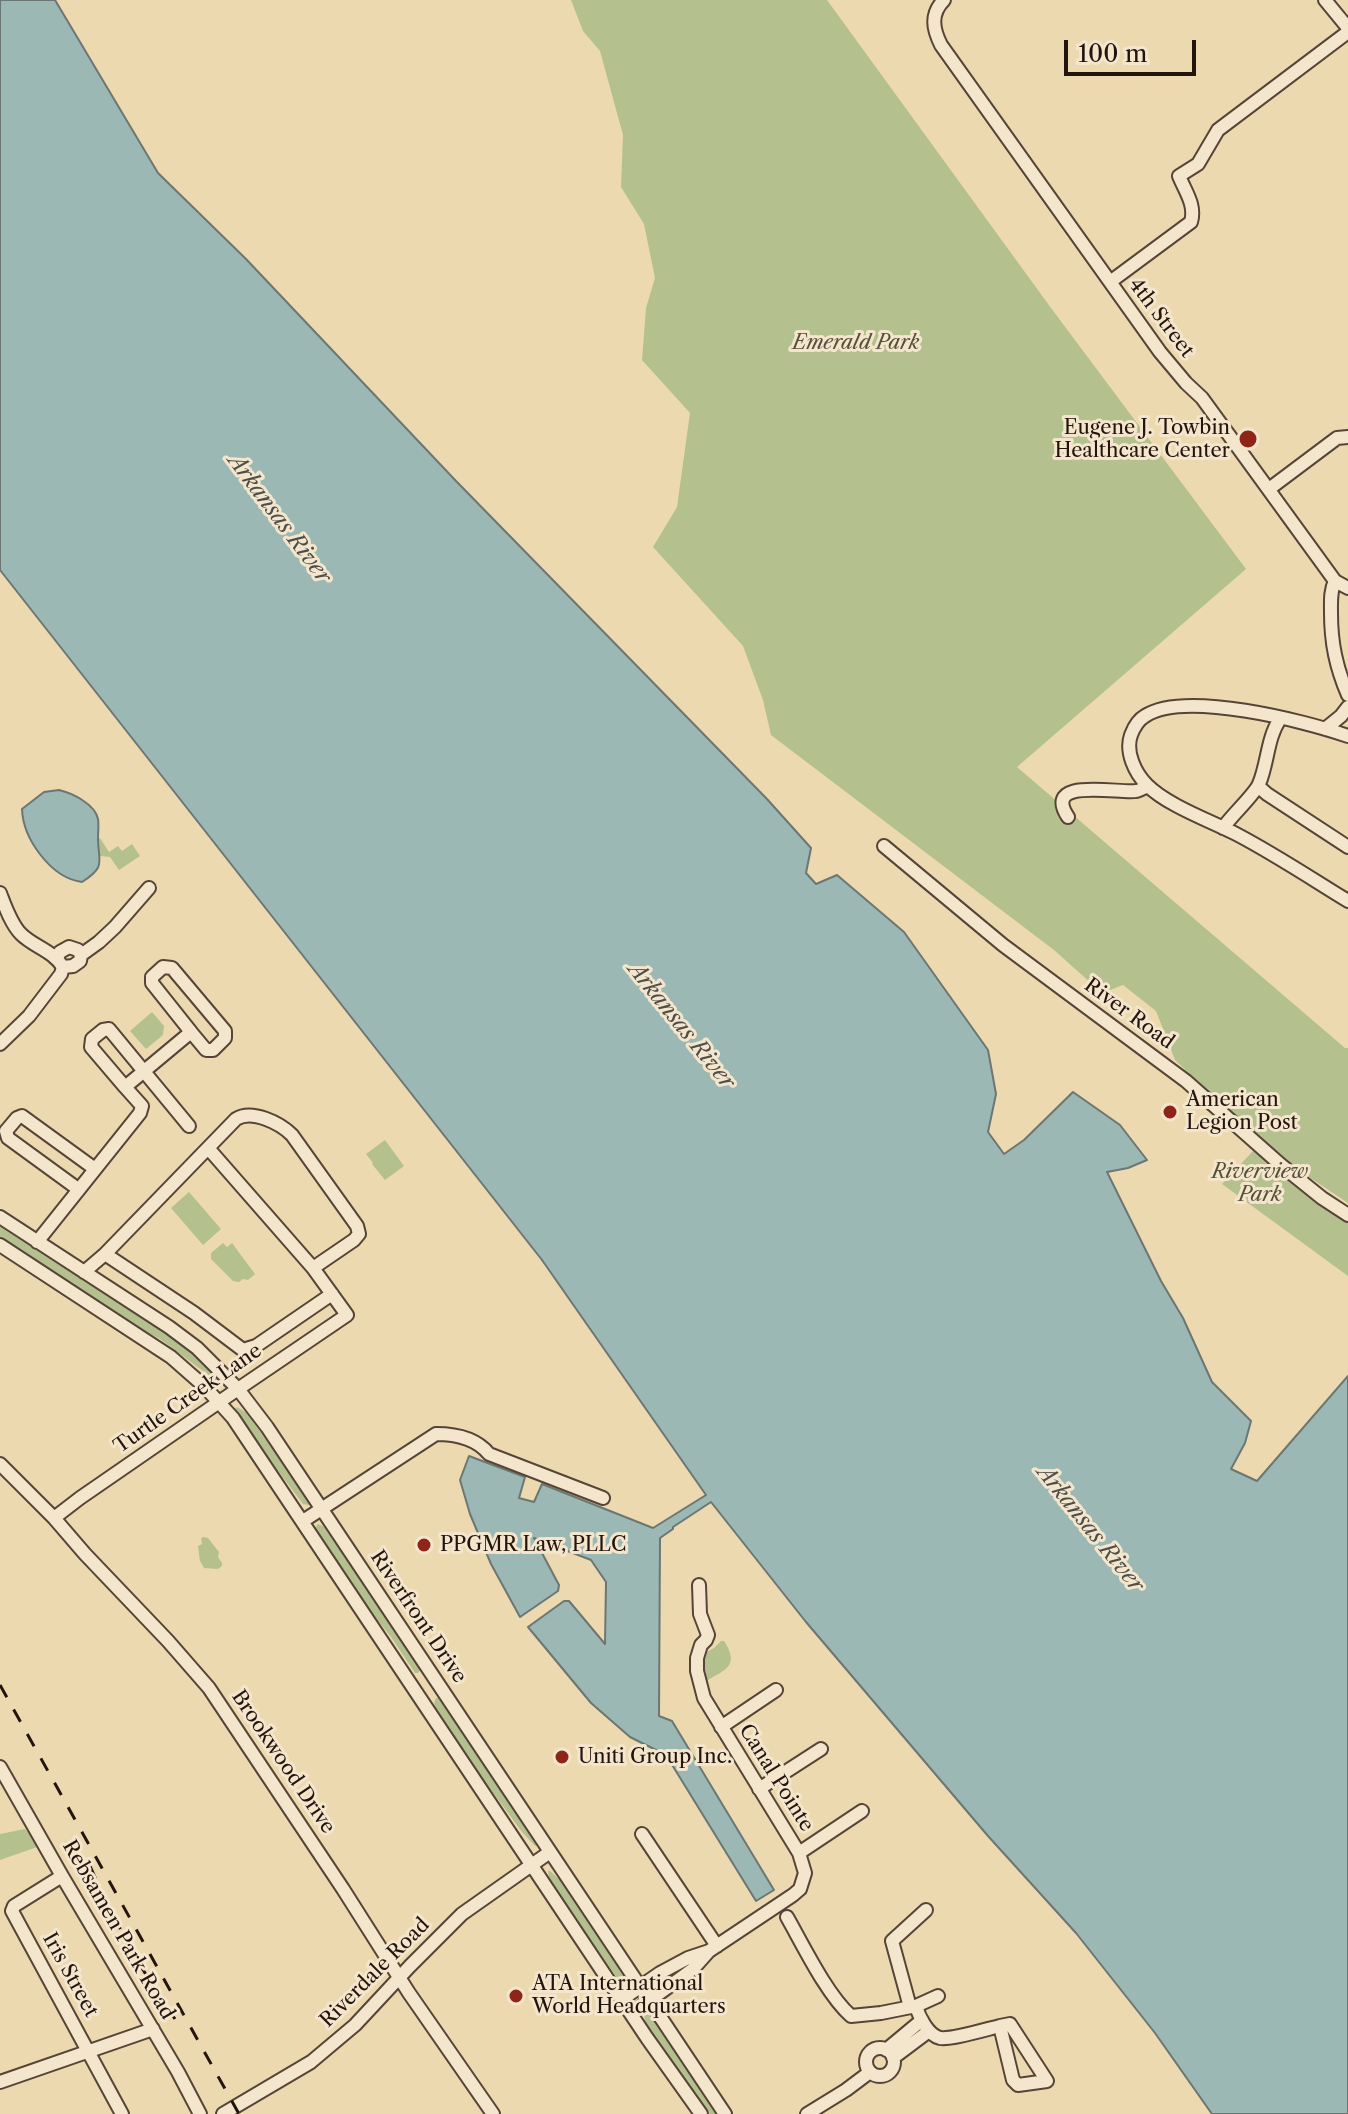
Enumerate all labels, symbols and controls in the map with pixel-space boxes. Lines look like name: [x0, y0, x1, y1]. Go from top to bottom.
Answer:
scale bar: [1068, 24, 1200, 74]
text: 100 m: [1078, 39, 1147, 68]
street label: 4th Street: [1123, 274, 1199, 362]
park label: Emerald Park: [793, 331, 919, 355]
place label: Eugene J. Towbin Healthcare Center: [1054, 416, 1230, 463]
marker: Eugene J. Towbin Healthcare Center: [1237, 428, 1259, 450]
water label: Arkansas River: [222, 449, 336, 589]
water label: Arkansas River: [622, 957, 740, 1095]
street label: River Road: [1079, 973, 1179, 1055]
place label: American Legion Post: [1186, 1088, 1298, 1135]
marker: American Legion Post: [1161, 1103, 1179, 1121]
park label: Riverview Park: [1212, 1160, 1308, 1207]
street label: Turtle Creek Lane: [110, 1339, 266, 1459]
water label: Arkansas River: [1031, 1460, 1149, 1598]
place label: PPGMR Law, PLLC: [440, 1533, 626, 1557]
marker: PPGMR Law, PLLC: [415, 1536, 433, 1554]
street label: Riverfront Drive: [365, 1546, 471, 1688]
street label: Brookwood Drive: [226, 1686, 340, 1838]
street label: Canal Pointe: [733, 1720, 819, 1836]
place label: Uniti Group Inc.: [578, 1745, 732, 1769]
marker: Uniti Group Inc.: [553, 1748, 571, 1766]
street label: Rebsamen Park Road: [57, 1836, 179, 2024]
street label: Riverdale Road: [315, 1913, 435, 2033]
street label: Iris Street: [37, 1929, 103, 2021]
place label: ATA International World Headquarters: [532, 1972, 726, 2019]
marker: ATA International World Headquarters: [507, 1987, 525, 2005]

